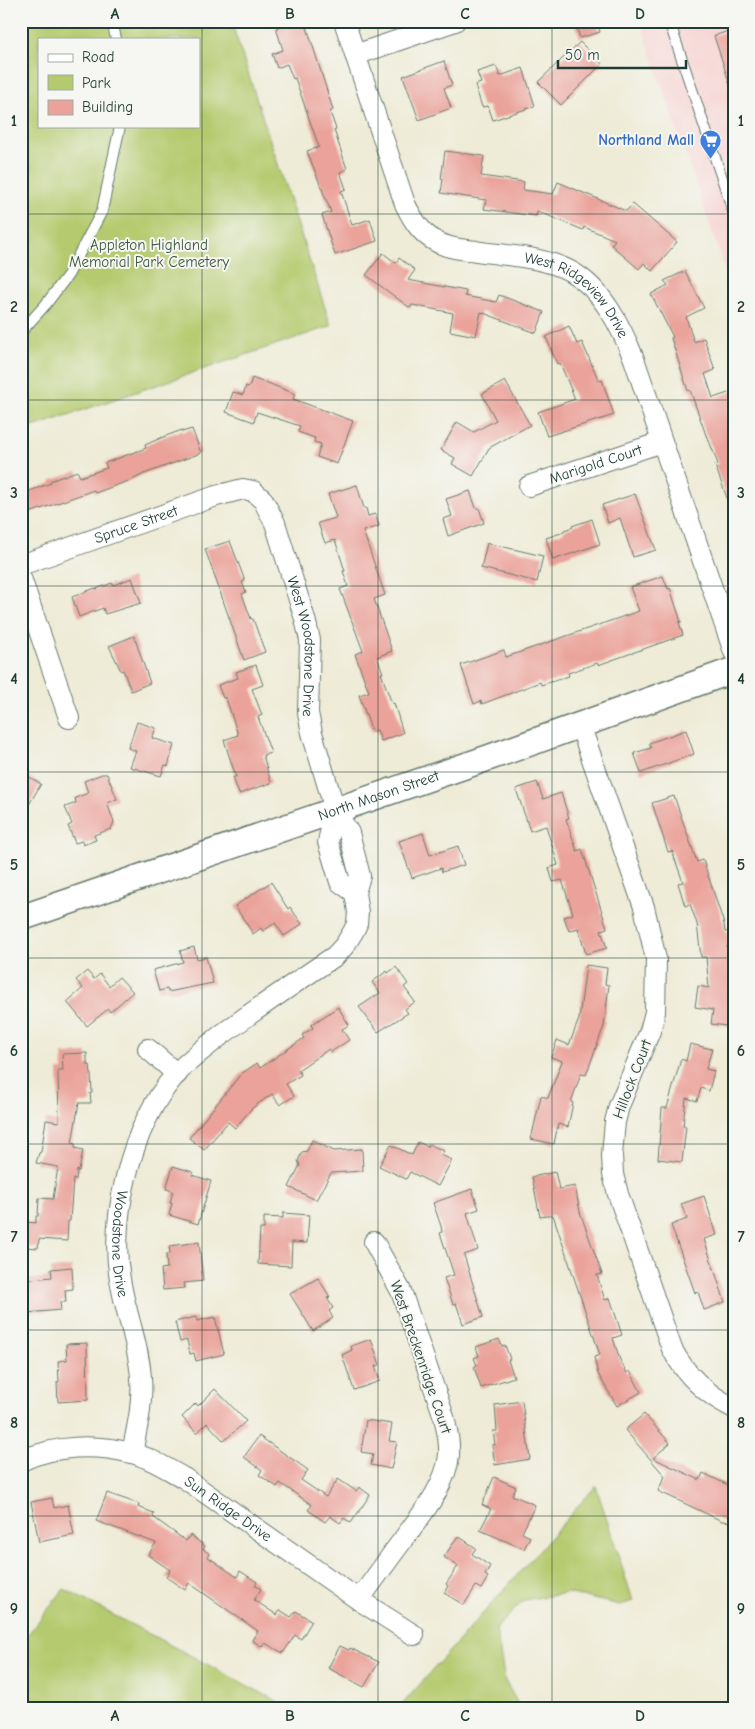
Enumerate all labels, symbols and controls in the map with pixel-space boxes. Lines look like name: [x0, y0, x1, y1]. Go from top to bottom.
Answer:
text: A: [111, 5, 120, 23]
text: B: [285, 5, 295, 23]
text: C: [460, 5, 470, 23]
text: D: [635, 5, 645, 23]
legend: [38, 38, 200, 128]
scale bar: [558, 38, 685, 70]
text: 50 m: [565, 46, 600, 64]
text: Road: [82, 48, 114, 66]
text: Park: [82, 74, 111, 92]
text: Building: [82, 98, 133, 116]
text: 1: [11, 112, 17, 130]
text: 1: [738, 112, 744, 130]
supermarket icon: Northland Mall: [698, 128, 722, 159]
place label: Northland Mall: [598, 131, 694, 149]
park label: Appleton Highland Memorial Park Cemetery: [69, 236, 229, 271]
street label: West Ridgeview Drive: [523, 248, 633, 341]
text: 2: [10, 298, 18, 316]
text: 2: [737, 298, 745, 316]
street label: Marigold Court: [547, 440, 645, 488]
text: 3: [10, 484, 18, 502]
text: 3: [737, 484, 745, 502]
street label: Spruce Street: [92, 501, 181, 547]
street label: West Woodstone Drive: [283, 574, 319, 717]
text: 4: [10, 670, 18, 688]
text: 4: [737, 670, 745, 688]
street label: North Mason Street: [316, 766, 442, 824]
text: 5: [10, 856, 18, 874]
text: 5: [737, 856, 745, 874]
street label: Hillock Court: [609, 1036, 656, 1121]
text: 6: [10, 1042, 18, 1060]
text: 6: [737, 1042, 745, 1060]
street label: Woodstone Drive: [108, 1189, 132, 1299]
text: 7: [10, 1228, 18, 1246]
text: 7: [737, 1228, 745, 1246]
street label: West Breckenridge Court: [386, 1278, 456, 1436]
text: 8: [10, 1414, 18, 1432]
text: 8: [737, 1414, 745, 1432]
street label: Sun Ridge Drive: [181, 1472, 276, 1546]
text: 9: [10, 1600, 18, 1618]
text: 9: [737, 1600, 745, 1618]
text: A: [111, 1707, 120, 1725]
text: B: [285, 1707, 295, 1725]
text: C: [460, 1707, 470, 1725]
text: D: [635, 1707, 645, 1725]

